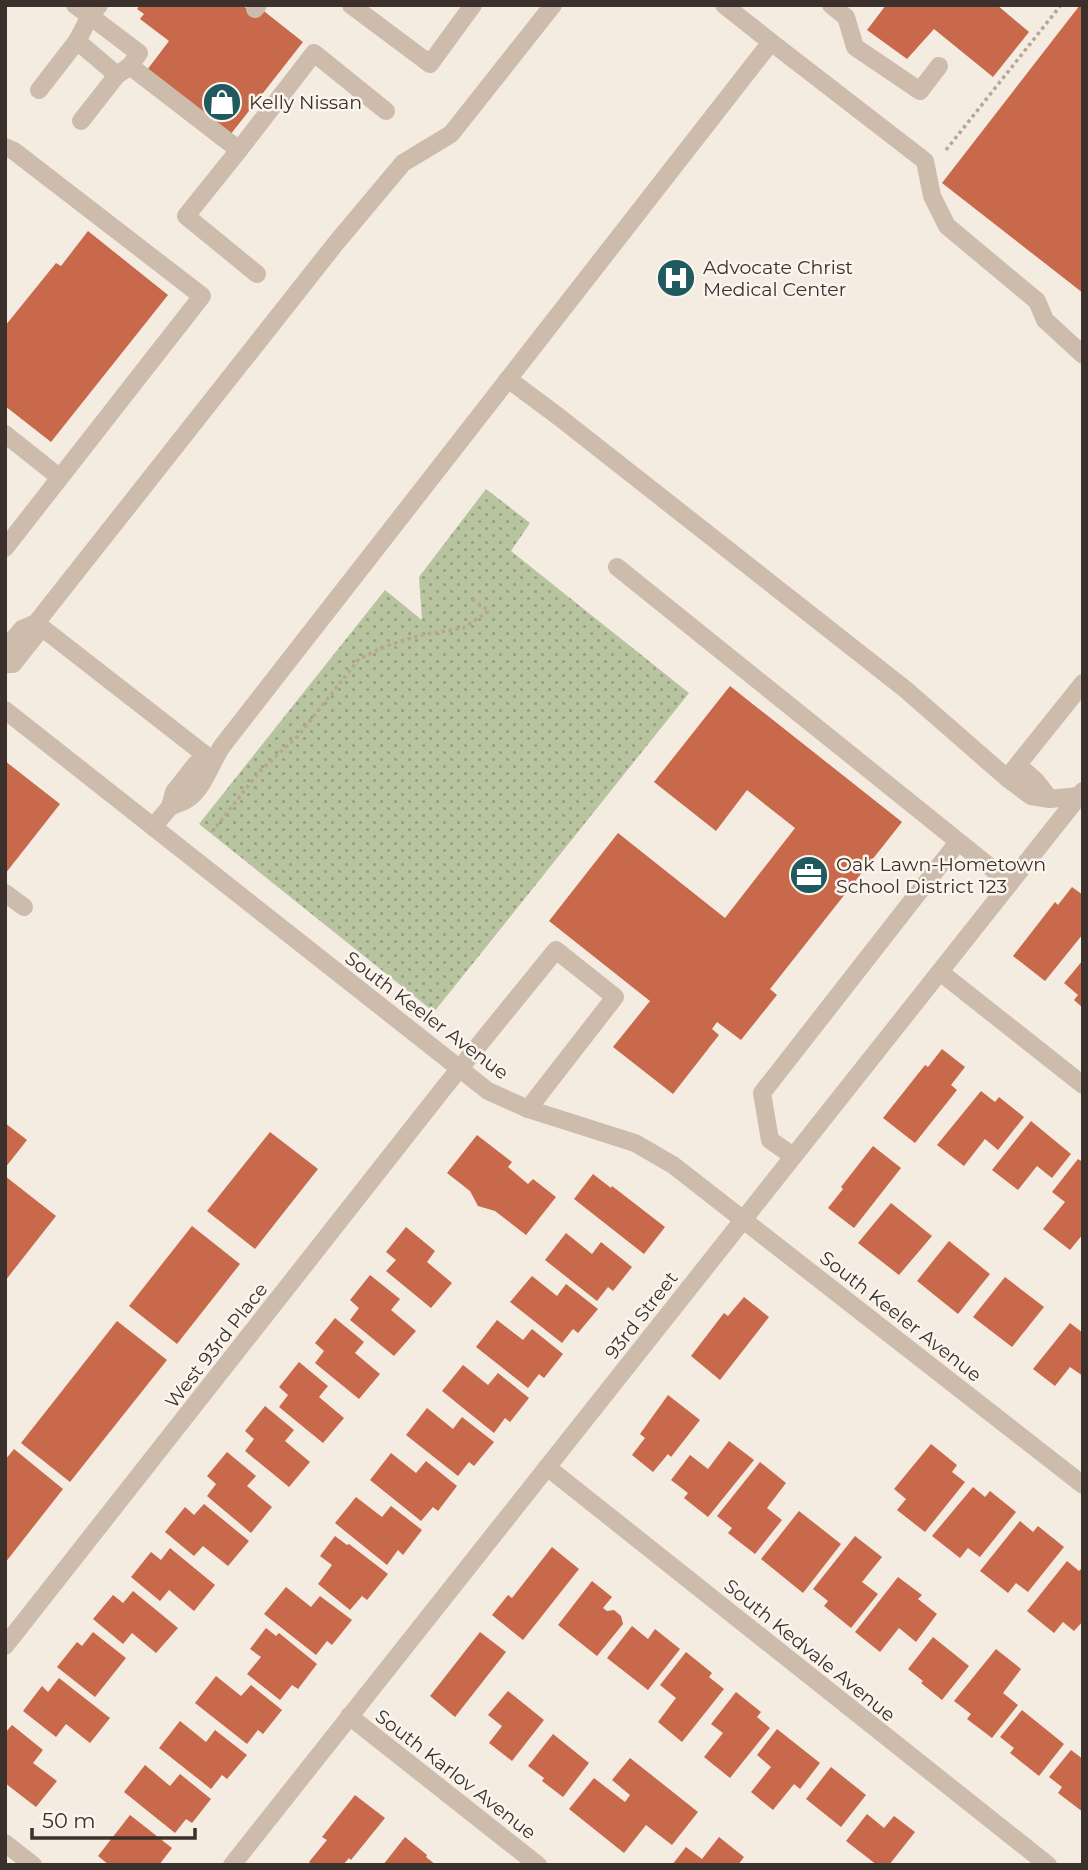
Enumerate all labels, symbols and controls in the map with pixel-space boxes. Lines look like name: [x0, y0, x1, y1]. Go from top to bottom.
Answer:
shop icon: Kelly Nissan: [201, 81, 243, 123]
place label: Kelly Nissan: [249, 91, 362, 114]
place label: Advocate Christ Medical Center: [703, 256, 853, 301]
hospital icon: Advocate Christ Medical Center: [655, 257, 697, 299]
place label: Oak Lawn-Hometown School District 123: [836, 853, 1046, 898]
office icon: Oak Lawn-Hometown School District 123: [788, 854, 830, 896]
street label: South Keeler Avenue: [340, 946, 513, 1084]
street label: South Keeler Avenue: [815, 1246, 986, 1387]
street label: 93rd Street: [600, 1267, 683, 1364]
street label: West 93rd Place: [160, 1278, 272, 1413]
street label: South Kedvale Avenue: [719, 1574, 900, 1727]
street label: South Karlov Avenue: [371, 1705, 541, 1844]
scale bar: [32, 1797, 194, 1841]
text: 50 m: [42, 1808, 96, 1833]

